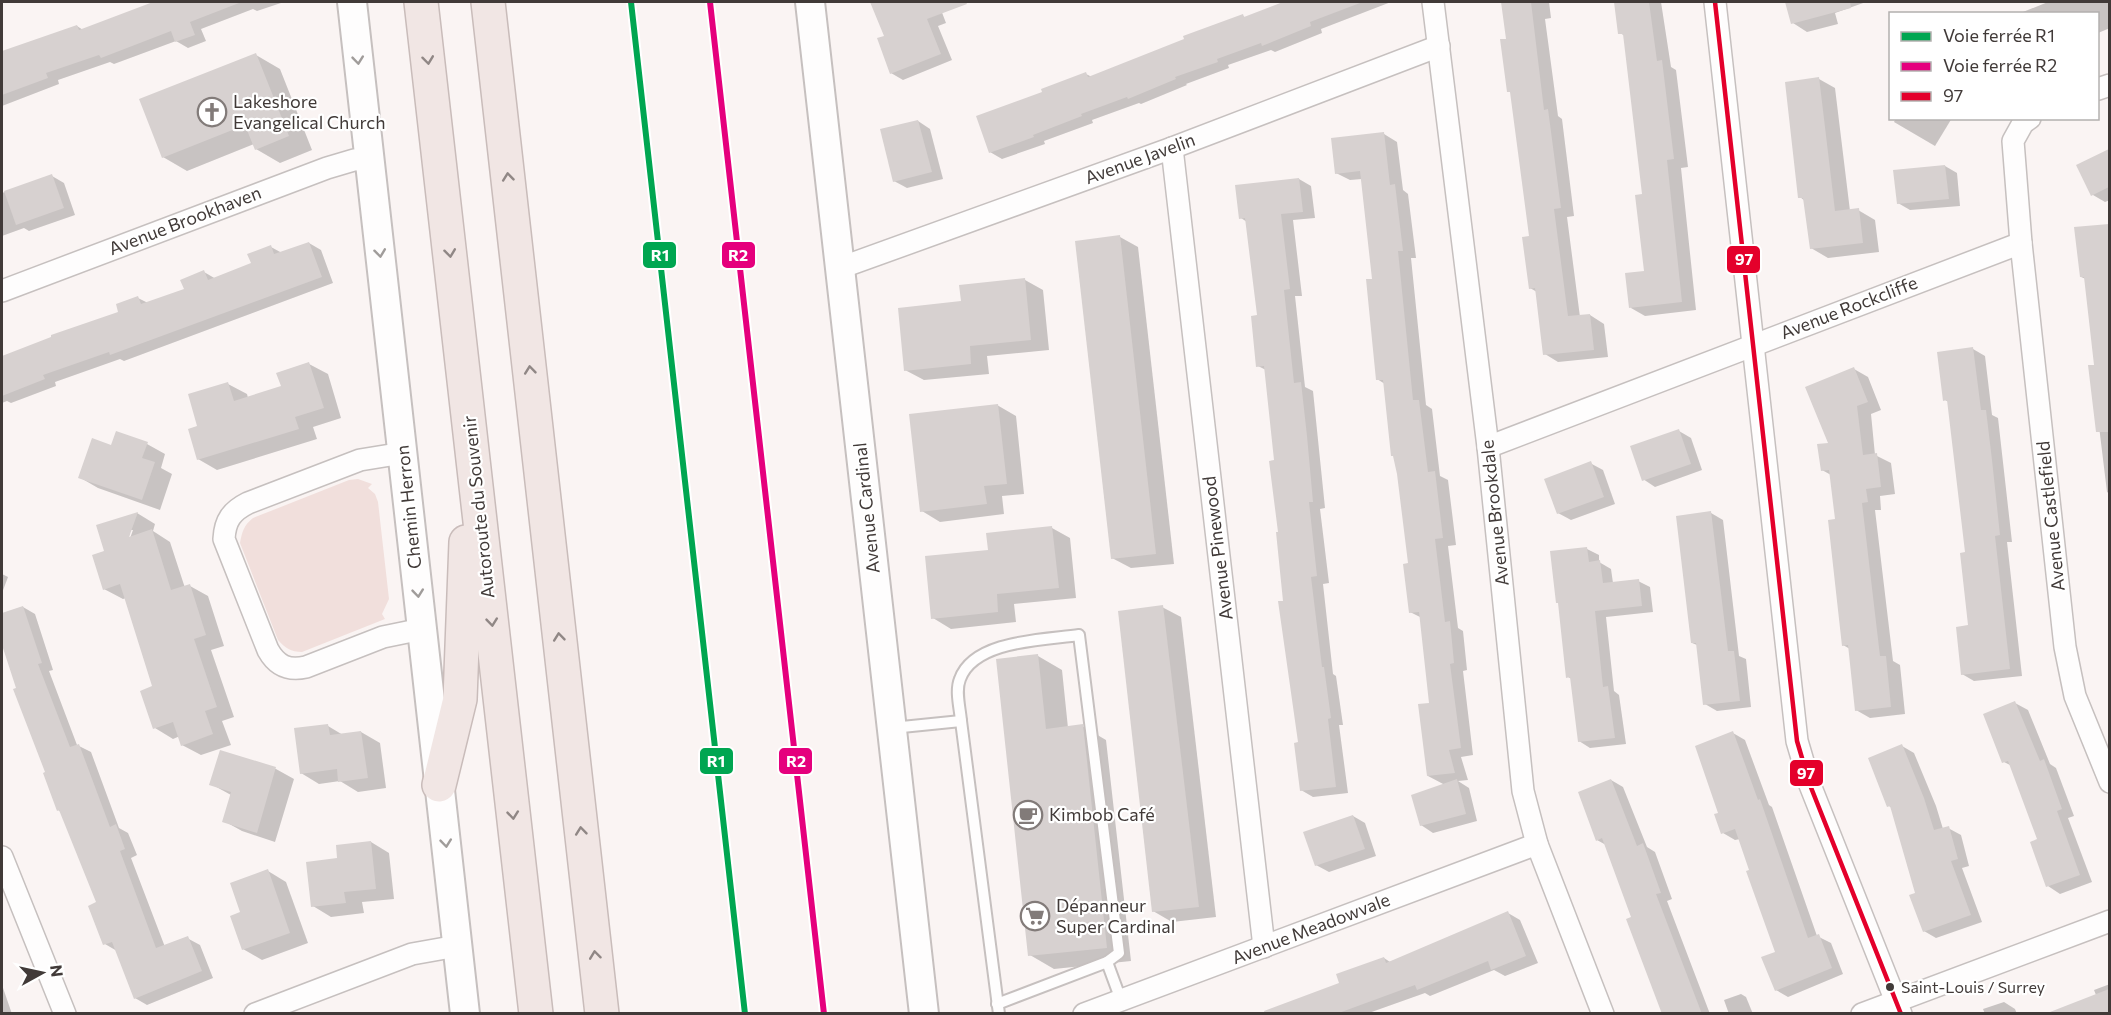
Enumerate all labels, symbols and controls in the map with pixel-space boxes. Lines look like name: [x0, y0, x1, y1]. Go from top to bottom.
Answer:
legend: [1889, 12, 2099, 120]
text: Voie ferrée R1: [1943, 24, 2055, 46]
text: Voie ferrée R2: [1943, 54, 2057, 76]
one-way arrow: [352, 55, 364, 64]
one-way arrow: [421, 55, 433, 64]
text: 97: [1943, 84, 1963, 106]
place label: Lakeshore Evangelical Church: [233, 90, 386, 133]
church icon: Lakeshore Evangelical Church: [196, 96, 228, 128]
street label: Avenue Javelin: [1081, 128, 1198, 188]
one-way arrow: [502, 172, 514, 181]
street label: Avenue Brookhaven: [105, 181, 264, 259]
line badge: R1: [642, 241, 677, 269]
line badge: R2: [721, 241, 756, 269]
text: R1: [651, 245, 669, 264]
text: R2: [728, 245, 748, 264]
line badge: 97: [1726, 245, 1761, 274]
one-way arrow: [373, 249, 386, 258]
one-way arrow: [443, 249, 455, 258]
text: 97: [1735, 249, 1753, 268]
street label: Avenue Rockcliffe: [1777, 271, 1920, 343]
one-way arrow: [524, 366, 536, 375]
street label: Autoroute du Souvenir: [457, 414, 499, 600]
street label: Avenue Brookdale: [1475, 439, 1513, 587]
street label: Avenue Castlefield: [2031, 440, 2069, 592]
street label: Avenue Cardinal: [848, 442, 884, 575]
street label: Chemin Herron: [391, 444, 425, 570]
street label: Avenue Pinewood: [1197, 475, 1237, 621]
one-way arrow: [411, 589, 424, 598]
one-way arrow: [485, 617, 497, 626]
one-way arrow: [554, 632, 566, 641]
line badge: R1: [699, 747, 734, 775]
line badge: R2: [778, 747, 813, 775]
text: R1: [707, 751, 725, 770]
text: R2: [786, 751, 806, 770]
line badge: 97: [1789, 759, 1824, 787]
text: 97: [1797, 763, 1815, 782]
cafe icon: Kimbob Café: [1012, 799, 1044, 831]
place label: Kimbob Café: [1049, 803, 1155, 825]
one-way arrow: [507, 811, 519, 820]
one-way arrow: [575, 826, 588, 835]
one-way arrow: [439, 838, 452, 848]
street label: Avenue Meadowvale: [1229, 888, 1393, 968]
place label: Dépanneur Super Cardinal: [1056, 894, 1175, 937]
supermarket icon: Dépanneur Super Cardinal: [1019, 900, 1051, 932]
north arrow: [12, 943, 72, 1003]
one-way arrow: [590, 951, 602, 960]
text: N: [47, 964, 68, 978]
place label: Saint-Louis / Surrey: [1901, 977, 2045, 996]
marker: Saint-Louis / Surrey: [1884, 981, 1896, 993]

